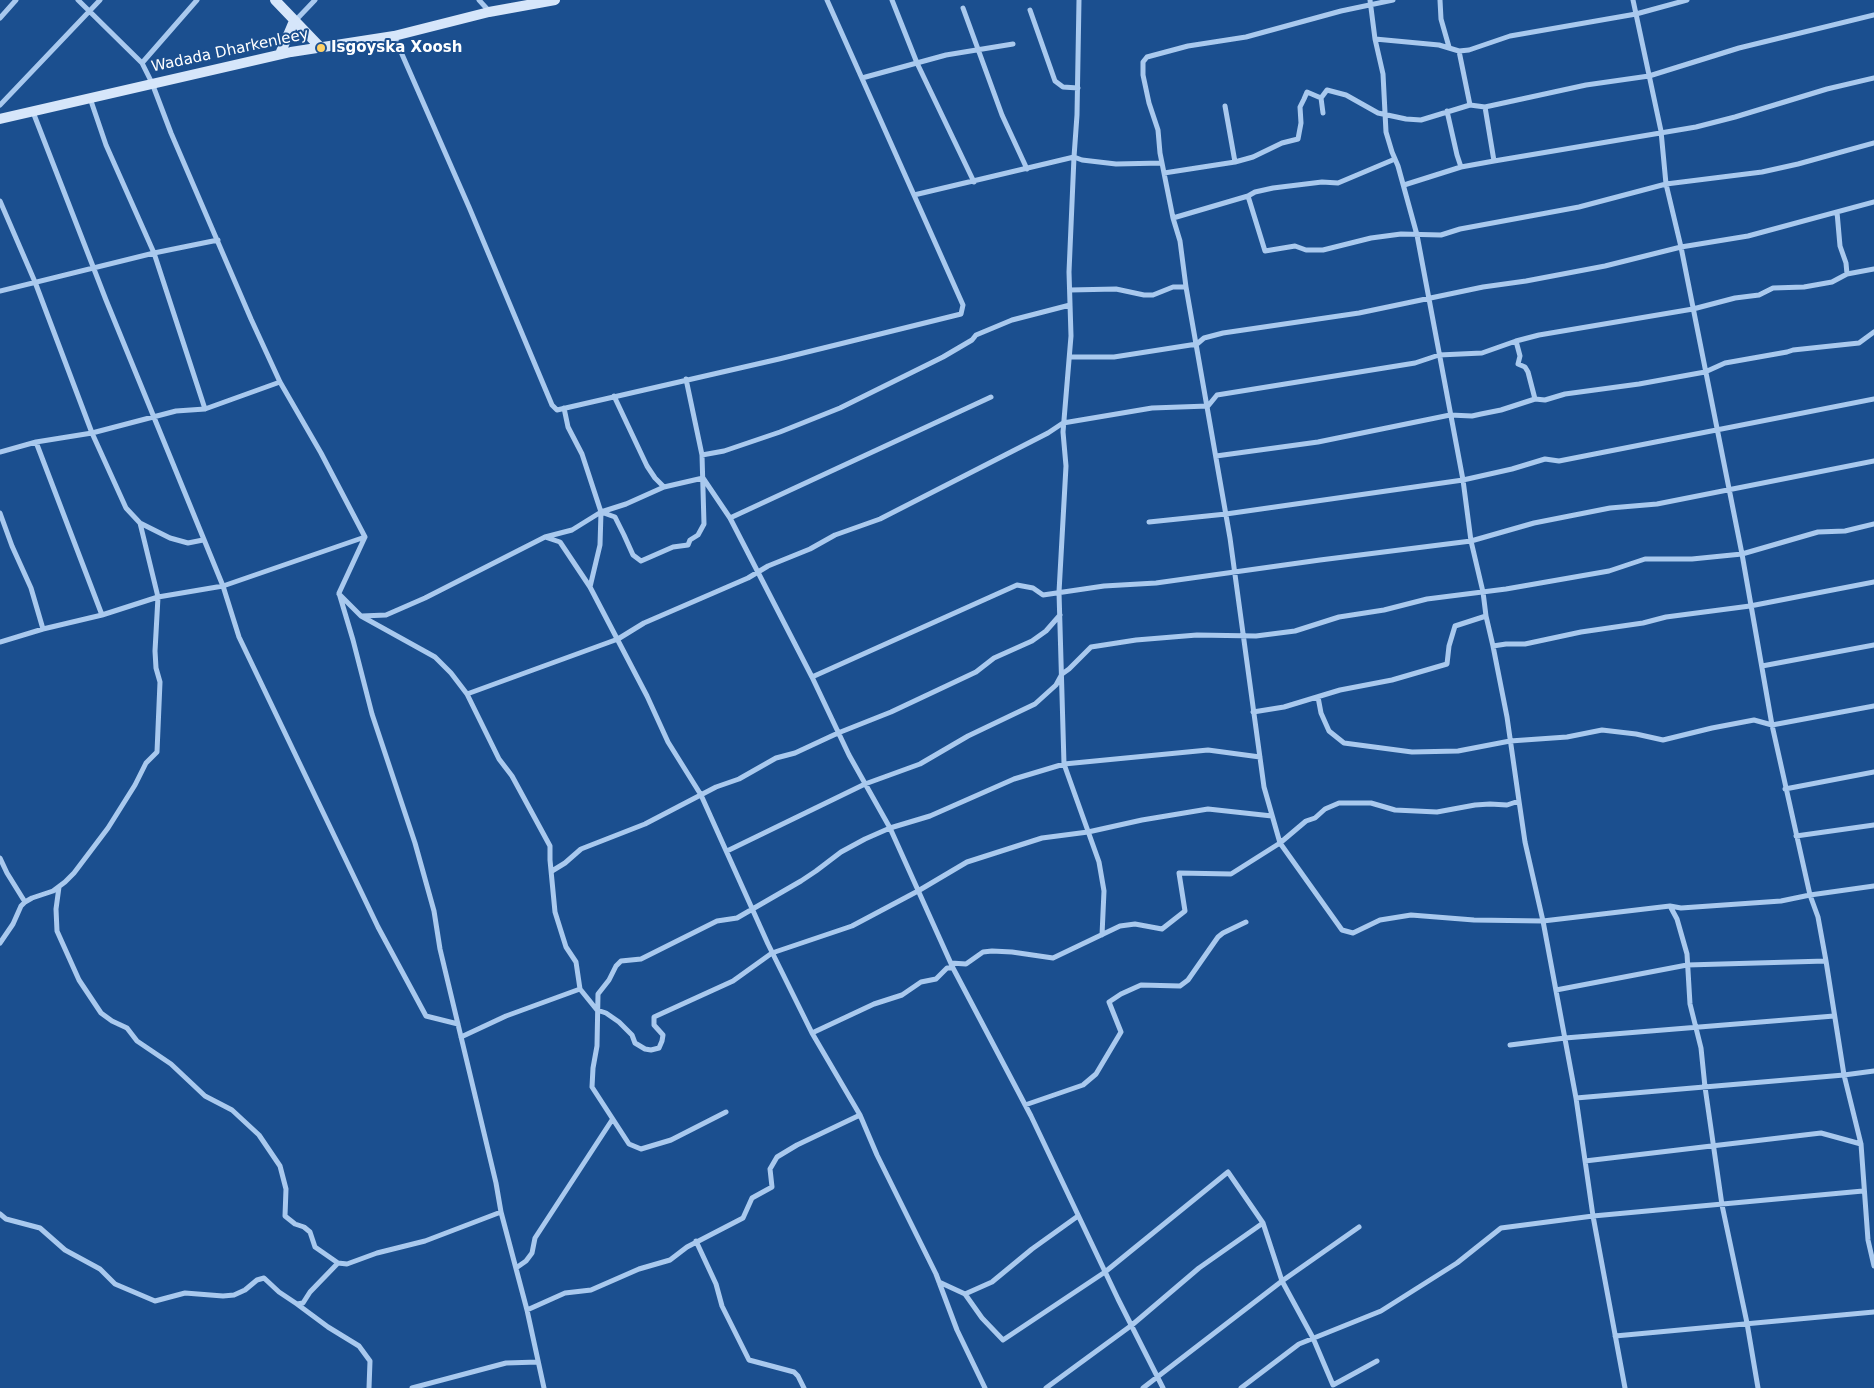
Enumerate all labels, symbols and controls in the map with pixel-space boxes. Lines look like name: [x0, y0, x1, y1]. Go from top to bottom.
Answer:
street label: Wadada Dharkenleey: [150, 26, 310, 76]
place label: Isgoyska Xoosh: [331, 39, 462, 57]
marker: Isgoyska Xoosh: [315, 42, 327, 54]

